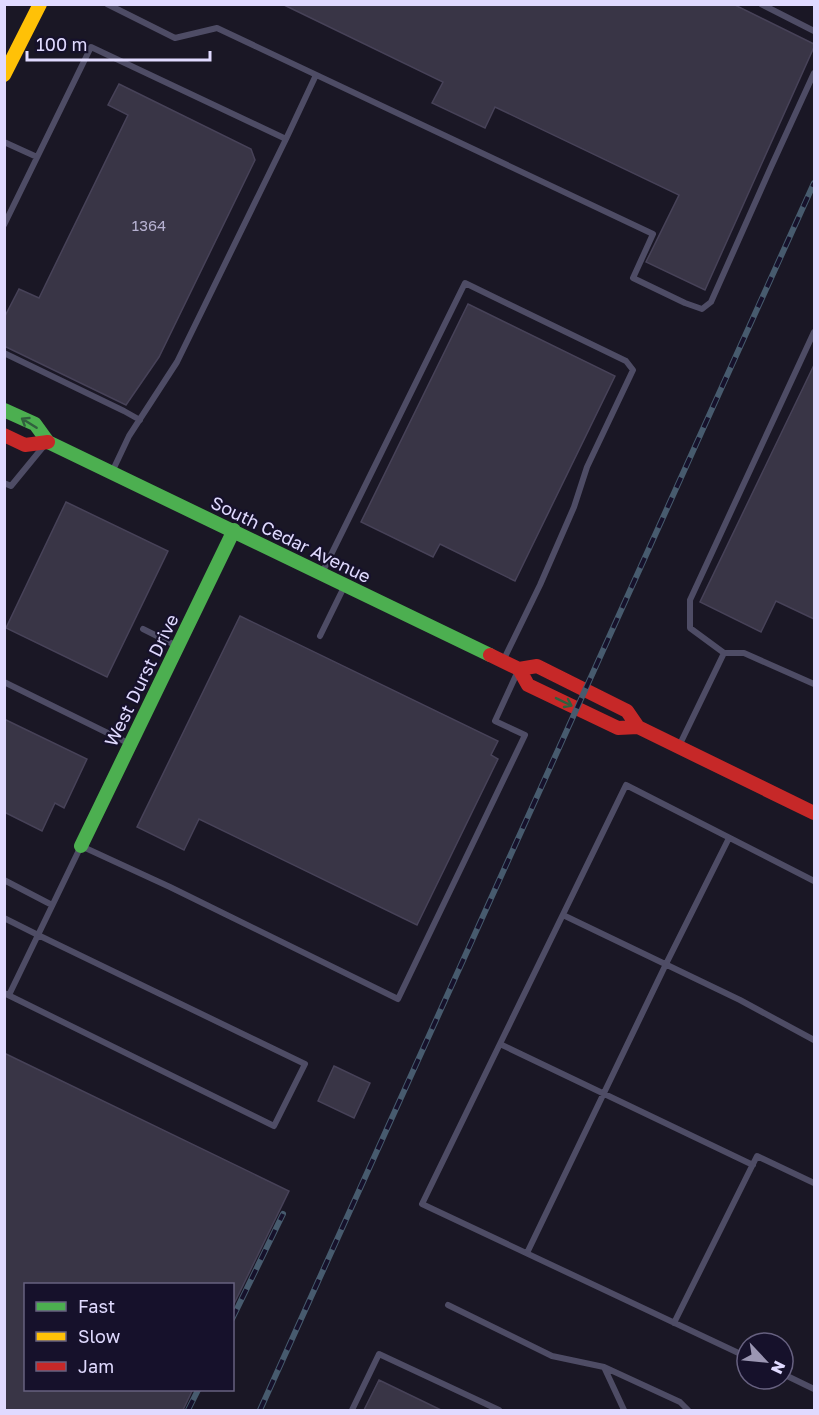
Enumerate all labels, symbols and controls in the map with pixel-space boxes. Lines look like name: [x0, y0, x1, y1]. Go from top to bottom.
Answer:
scale bar: [27, 24, 210, 62]
text: 100 m: [36, 33, 87, 55]
house number: 1364: [132, 216, 166, 234]
one-way arrow: [20, 416, 37, 429]
street label: South Cedar Avenue: [208, 491, 374, 587]
street label: West Durst Drive: [99, 610, 183, 750]
one-way arrow: [555, 697, 573, 709]
legend: [24, 1283, 234, 1391]
text: Fast: [78, 1295, 115, 1317]
text: Slow: [78, 1325, 121, 1347]
north arrow: [735, 1331, 795, 1391]
text: Jam: [78, 1355, 114, 1377]
text: N: [767, 1358, 790, 1377]

